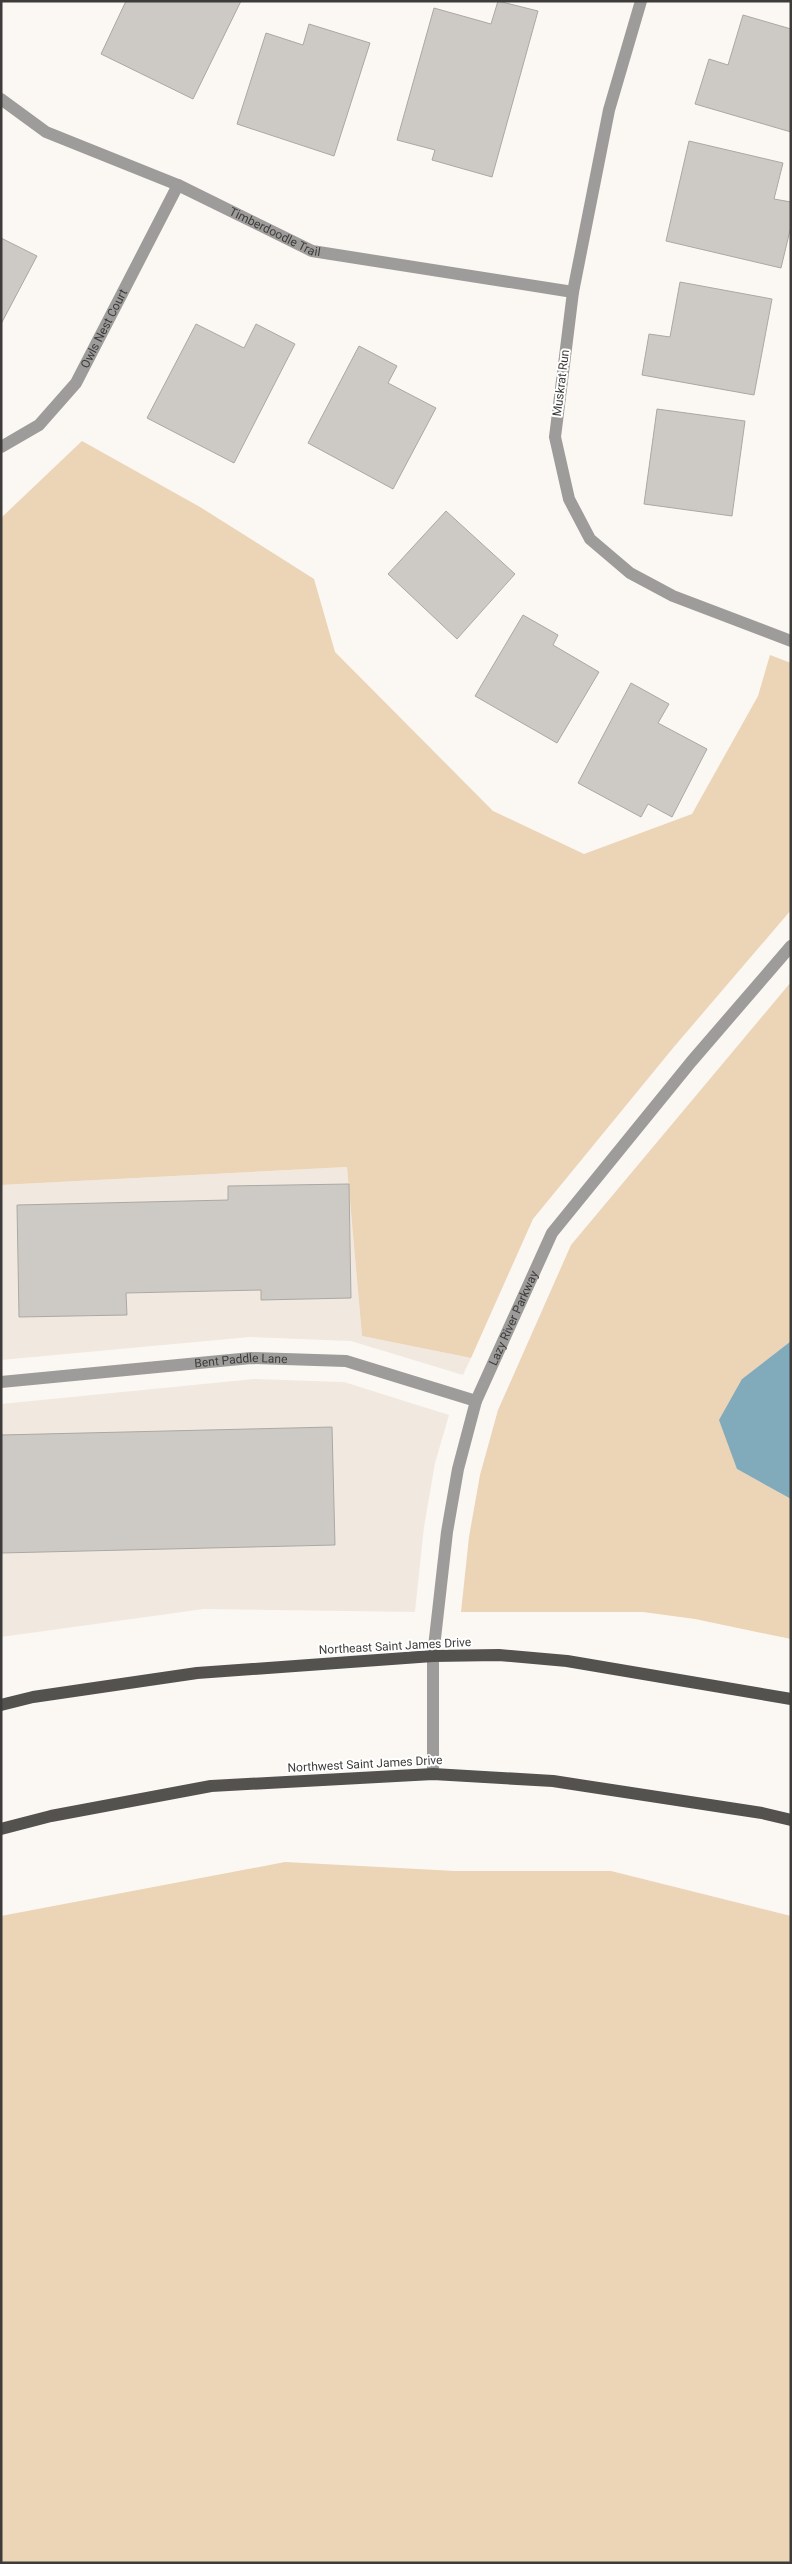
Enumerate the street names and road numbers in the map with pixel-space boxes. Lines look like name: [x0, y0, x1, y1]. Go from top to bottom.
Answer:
street label: Timberdoodle Trail: [227, 204, 322, 259]
street label: Owls Nest Court: [78, 287, 130, 371]
street label: Muskrat Run: [550, 349, 572, 417]
street label: Lazy River Parkway: [486, 1268, 541, 1368]
street label: Bent Paddle Lane: [194, 1351, 288, 1370]
street label: Northeast Saint James Drive: [318, 1635, 472, 1657]
street label: Northwest Saint James Drive: [287, 1753, 443, 1775]

